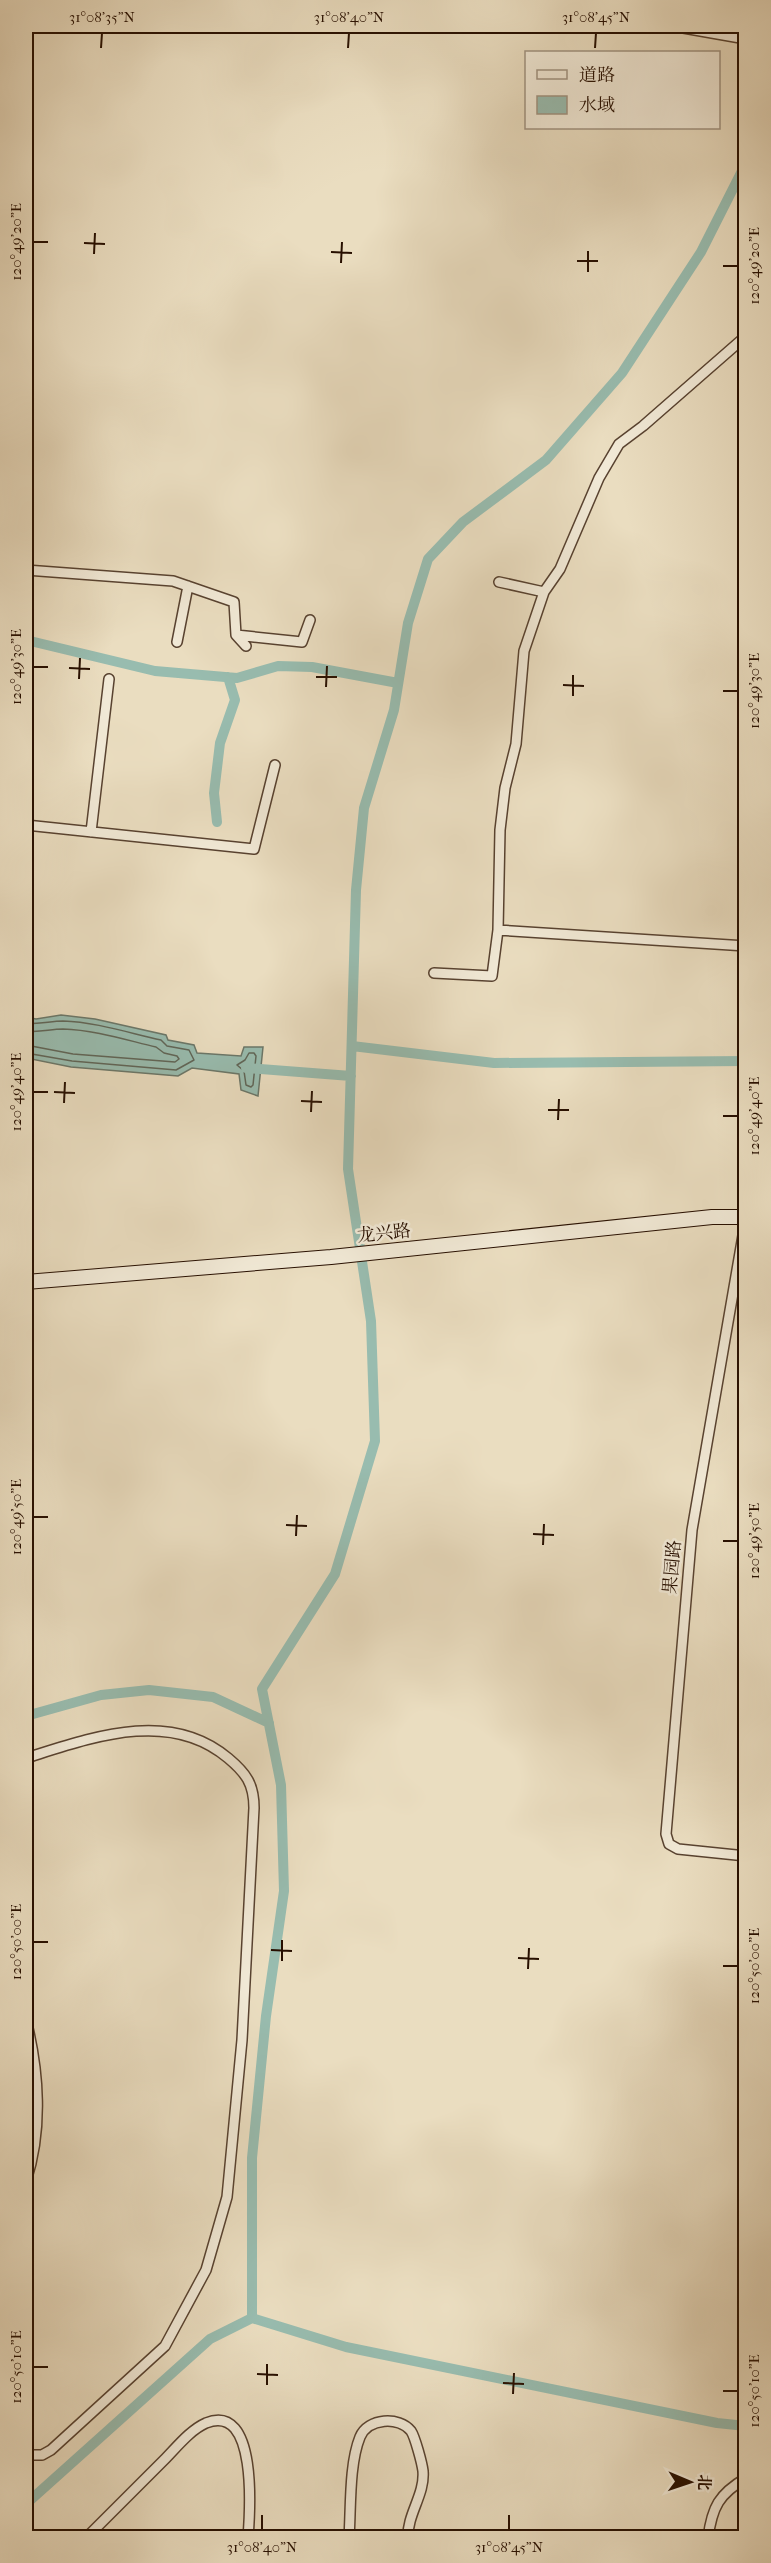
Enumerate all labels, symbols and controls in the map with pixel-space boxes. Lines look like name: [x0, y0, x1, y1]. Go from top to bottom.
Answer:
text: 31°08'35"N: [69, 8, 136, 26]
text: 31°08'40"N: [314, 8, 385, 26]
text: 31°08'45"N: [562, 8, 631, 26]
legend: [525, 51, 720, 129]
text: 道路: [579, 65, 615, 86]
text: 水域: [579, 95, 615, 116]
text: 120°49'20"E: [7, 203, 25, 281]
text: 120°49'20"E: [745, 227, 763, 305]
text: 120°49'30"E: [7, 629, 25, 705]
text: 120°49'30"E: [745, 653, 763, 729]
text: 120°49'40"E: [7, 1053, 25, 1131]
text: 120°49'40"E: [745, 1077, 763, 1155]
street label: 龙兴路: [356, 1220, 412, 1247]
text: 120°49'50"E: [7, 1479, 25, 1555]
text: 120°49'50"E: [745, 1503, 763, 1579]
street label: 果园路: [660, 1539, 685, 1595]
text: 120°50'00"E: [7, 1904, 25, 1980]
text: 120°50'00"E: [745, 1928, 763, 2004]
text: 120°50'10"E: [7, 2330, 25, 2404]
text: 120°50'10"E: [745, 2354, 763, 2428]
north arrow: [660, 2452, 720, 2512]
text: 北: [695, 2474, 714, 2491]
text: 31°08'40"N: [227, 2538, 298, 2556]
text: 31°08'45"N: [475, 2538, 544, 2556]

